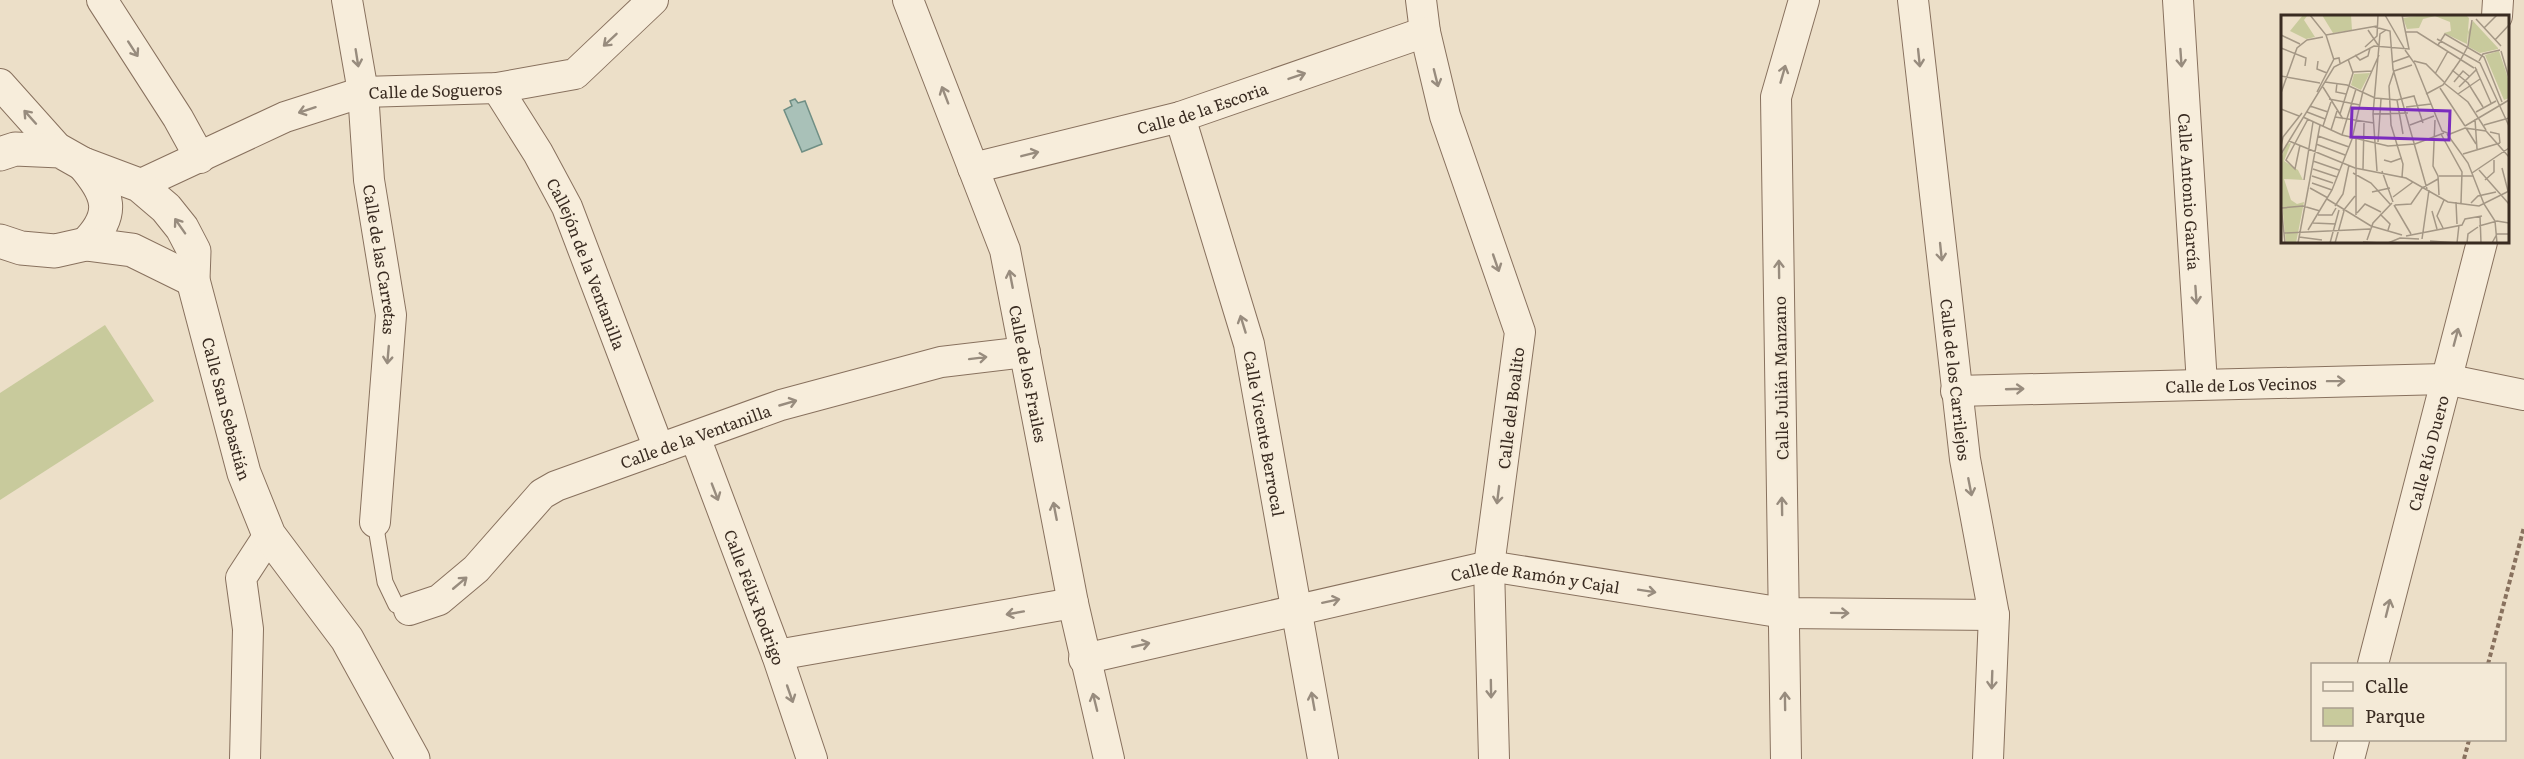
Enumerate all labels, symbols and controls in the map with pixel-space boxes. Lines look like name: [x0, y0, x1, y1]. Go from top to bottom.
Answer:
inset map: [2281, 15, 2509, 243]
one-way arrow: [603, 33, 618, 48]
one-way arrow: [128, 40, 140, 57]
one-way arrow: [352, 47, 363, 67]
one-way arrow: [1914, 48, 1925, 68]
one-way arrow: [2176, 48, 2187, 68]
one-way arrow: [1778, 65, 1789, 84]
one-way arrow: [1431, 68, 1443, 87]
one-way arrow: [1288, 69, 1306, 80]
street label: Calle de Sogueros: [368, 75, 503, 104]
street label: Calle de la Escoria: [1134, 75, 1271, 139]
one-way arrow: [939, 87, 950, 105]
one-way arrow: [298, 105, 317, 116]
one-way arrow: [23, 110, 37, 125]
street label: Calle Antonio García: [2173, 112, 2207, 271]
one-way arrow: [1020, 148, 1039, 160]
street label: Callejón de la Ventanilla: [541, 173, 632, 353]
street label: Calle de las Carretas: [358, 183, 403, 335]
one-way arrow: [174, 218, 186, 235]
one-way arrow: [1936, 242, 1947, 261]
one-way arrow: [1492, 253, 1503, 272]
one-way arrow: [1773, 259, 1785, 279]
one-way arrow: [1005, 269, 1016, 289]
one-way arrow: [2191, 284, 2202, 304]
street label: Calle Julián Manzano: [1767, 296, 1793, 460]
street label: Calle de los Carrilejos: [1935, 297, 1977, 462]
street label: Calle de los Frailes: [1004, 303, 1054, 444]
one-way arrow: [1237, 315, 1248, 334]
one-way arrow: [2451, 328, 2463, 347]
street label: Calle San Sebastián: [197, 334, 258, 484]
one-way arrow: [382, 345, 393, 365]
street label: Calle del Boalito: [1491, 346, 1529, 470]
street label: Calle Vicente Berrocal: [1238, 349, 1291, 518]
one-way arrow: [967, 352, 987, 363]
street label: Calle de Los Vecinos: [2165, 370, 2317, 398]
one-way arrow: [2325, 375, 2345, 387]
one-way arrow: [2004, 384, 2024, 395]
street label: Calle Río Duero: [2401, 392, 2454, 513]
one-way arrow: [778, 397, 797, 408]
street label: Calle de la Ventanilla: [617, 398, 774, 474]
one-way arrow: [1965, 477, 1976, 496]
one-way arrow: [711, 482, 722, 501]
one-way arrow: [1493, 485, 1504, 504]
one-way arrow: [1776, 496, 1788, 516]
one-way arrow: [1049, 502, 1060, 522]
street label: Calle Félix Rodrigo: [719, 526, 791, 668]
street label: Calle de Ramón y Cajal: [1448, 554, 1622, 599]
one-way arrow: [451, 576, 467, 589]
one-way arrow: [1636, 586, 1656, 597]
one-way arrow: [1321, 594, 1340, 606]
one-way arrow: [2382, 599, 2394, 618]
one-way arrow: [1006, 608, 1025, 619]
one-way arrow: [1829, 608, 1849, 619]
one-way arrow: [1132, 639, 1151, 651]
legend: [2311, 663, 2506, 741]
one-way arrow: [1986, 669, 1997, 689]
text: Calle: [2365, 672, 2408, 699]
one-way arrow: [1485, 679, 1497, 699]
one-way arrow: [786, 684, 797, 703]
one-way arrow: [1779, 691, 1791, 711]
one-way arrow: [1307, 692, 1318, 712]
one-way arrow: [1089, 693, 1101, 712]
text: Parque: [2365, 702, 2425, 729]

